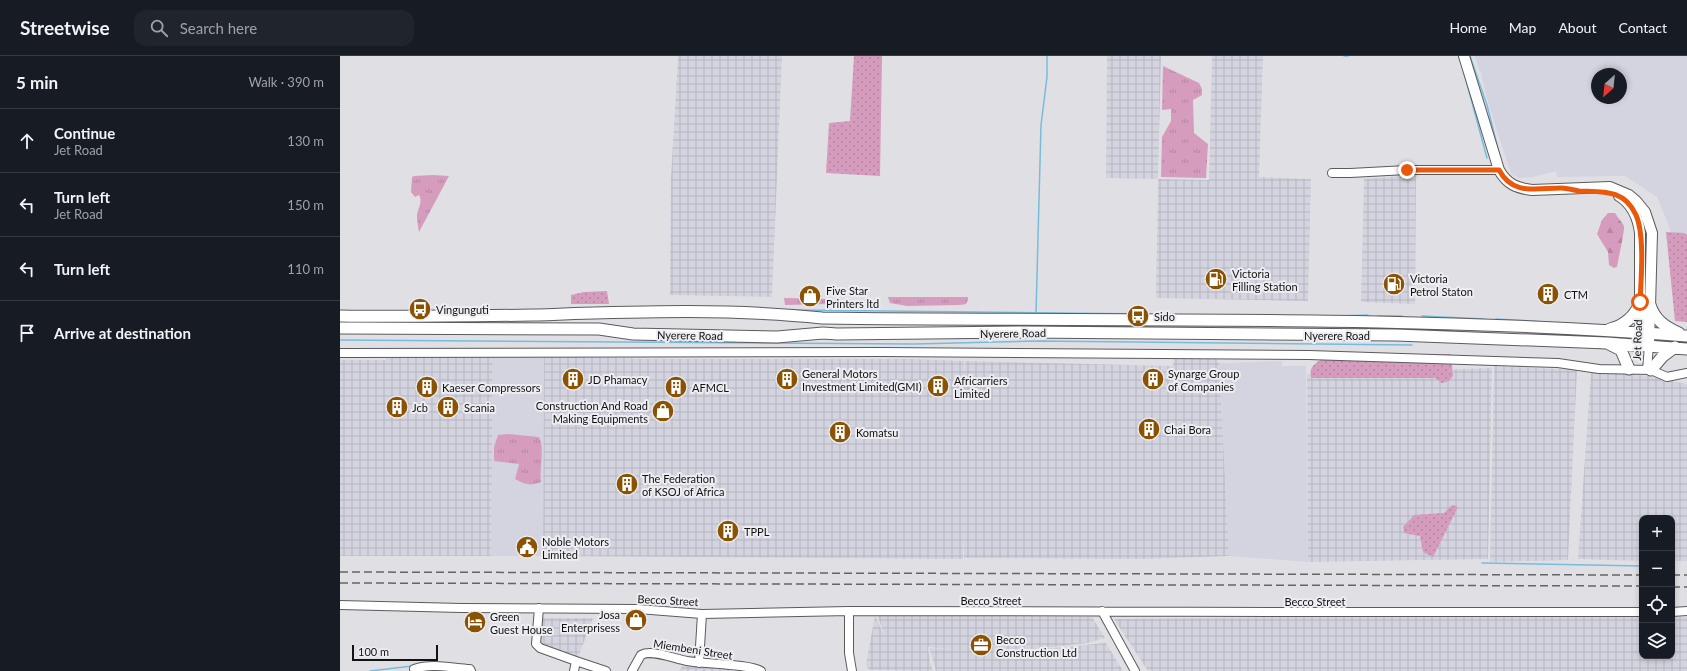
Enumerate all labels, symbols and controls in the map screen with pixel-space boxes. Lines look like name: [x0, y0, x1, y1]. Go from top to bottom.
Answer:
search box: [134, 10, 414, 46]
text: Streetwise: [20, 16, 110, 39]
icon: search: [148, 17, 170, 39]
text: Search here: [180, 19, 257, 37]
text: Home: [1449, 19, 1487, 36]
text: Map: [1509, 19, 1536, 36]
text: About: [1558, 19, 1596, 36]
text: Contact: [1618, 19, 1667, 36]
north arrow: [1591, 68, 1627, 104]
text: 5 min: [16, 72, 58, 93]
text: Walk · 390 m: [248, 74, 324, 90]
text: Continue: [54, 124, 115, 142]
icon: ahead: [16, 130, 38, 152]
text: 130 m: [287, 133, 324, 149]
text: Jet Road: [54, 142, 103, 158]
route end: [1398, 161, 1416, 179]
text: Turn left: [54, 188, 110, 206]
icon: left: [16, 194, 38, 216]
text: 150 m: [287, 197, 324, 213]
text: Jet Road: [54, 206, 103, 222]
icon: left: [16, 258, 38, 280]
text: Turn left: [54, 260, 110, 278]
text: 110 m: [287, 261, 324, 277]
fuel station icon: Victoria Filling Station: [1203, 266, 1229, 292]
place label: Victoria Filling Station: [1232, 267, 1298, 293]
fuel station icon: Victoria Petrol Staton: [1381, 271, 1407, 297]
place label: Victoria Petrol Staton: [1410, 272, 1473, 298]
building icon: CTM: [1535, 281, 1561, 307]
shop icon: Five Star Printers ltd: [797, 283, 823, 309]
place label: Five Star Printers ltd: [826, 284, 879, 310]
place label: CTM: [1564, 288, 1588, 301]
route start: [1631, 293, 1649, 311]
bus stop icon: Vingunguti: [407, 296, 433, 322]
place label: Vingunguti: [436, 303, 489, 316]
bus stop icon: Sido: [1125, 303, 1151, 329]
place label: Sido: [1154, 310, 1175, 323]
street label: Jet Road: [1630, 319, 1644, 361]
icon: arrive: [16, 322, 38, 344]
text: Arrive at destination: [54, 324, 191, 342]
street label: Nyerere Road: [980, 326, 1046, 340]
street label: Nyerere Road: [657, 328, 723, 342]
street label: Nyerere Road: [1304, 329, 1370, 342]
building icon: JD Phamacy: [560, 366, 586, 392]
building icon: General Motors Investment Limited(GMI): [774, 366, 800, 392]
building icon: Synarge Group of Companies: [1140, 366, 1166, 392]
place label: General Motors Investment Limited(GMI): [802, 367, 922, 393]
place label: Synarge Group of Companies: [1168, 367, 1239, 393]
place label: JD Phamacy: [588, 373, 648, 386]
building icon: Africarriers Limited: [925, 373, 951, 399]
building icon: Kaeser Compressors: [414, 374, 440, 400]
building icon: AFMCL: [663, 374, 689, 400]
place label: Africarriers Limited: [954, 374, 1008, 400]
place label: Kaeser Compressors: [442, 381, 541, 394]
place label: AFMCL: [692, 381, 729, 394]
building icon: Jcb: [384, 394, 410, 420]
building icon: Scania: [435, 394, 461, 420]
shop icon: Construction And Road Making Equipments: [650, 398, 676, 424]
place label: Construction And Road Making Equipments: [536, 399, 648, 425]
place label: Jcb: [412, 401, 428, 414]
place label: Scania: [464, 401, 495, 414]
building icon: Chai Bora: [1136, 416, 1162, 442]
building icon: Komatsu: [827, 419, 853, 445]
place label: Chai Bora: [1164, 423, 1211, 436]
place label: Komatsu: [856, 426, 898, 439]
building icon: The Federation of KSOJ of Africa: [614, 471, 640, 497]
place label: The Federation of KSOJ of Africa: [642, 472, 724, 498]
map controls: [1639, 515, 1675, 659]
button: +: [1639, 515, 1675, 551]
building icon: TPPL: [715, 518, 741, 544]
place label: TPPL: [744, 525, 770, 538]
public building icon: Noble Motors Limited: [514, 534, 540, 560]
place label: Noble Motors Limited: [542, 535, 609, 561]
button: −: [1639, 551, 1675, 587]
button: locate: [1639, 587, 1675, 623]
street label: Becco Street: [637, 592, 699, 608]
street label: Becco Street: [960, 594, 1022, 607]
street label: Becco Street: [1284, 595, 1346, 608]
shop icon: Josa Enterprisess: [623, 607, 649, 633]
place label: Josa Enterprisess: [561, 608, 620, 634]
hotel icon: Green Guest House: [462, 609, 488, 635]
place label: Green Guest House: [490, 610, 553, 636]
button: layers: [1639, 623, 1675, 659]
office icon: Becco Construction Ltd: [968, 632, 994, 658]
place label: Becco Construction Ltd: [996, 633, 1077, 659]
street label: Miembeni Street: [652, 636, 734, 662]
scale bar: [352, 643, 438, 662]
text: 100 m: [358, 645, 389, 658]

